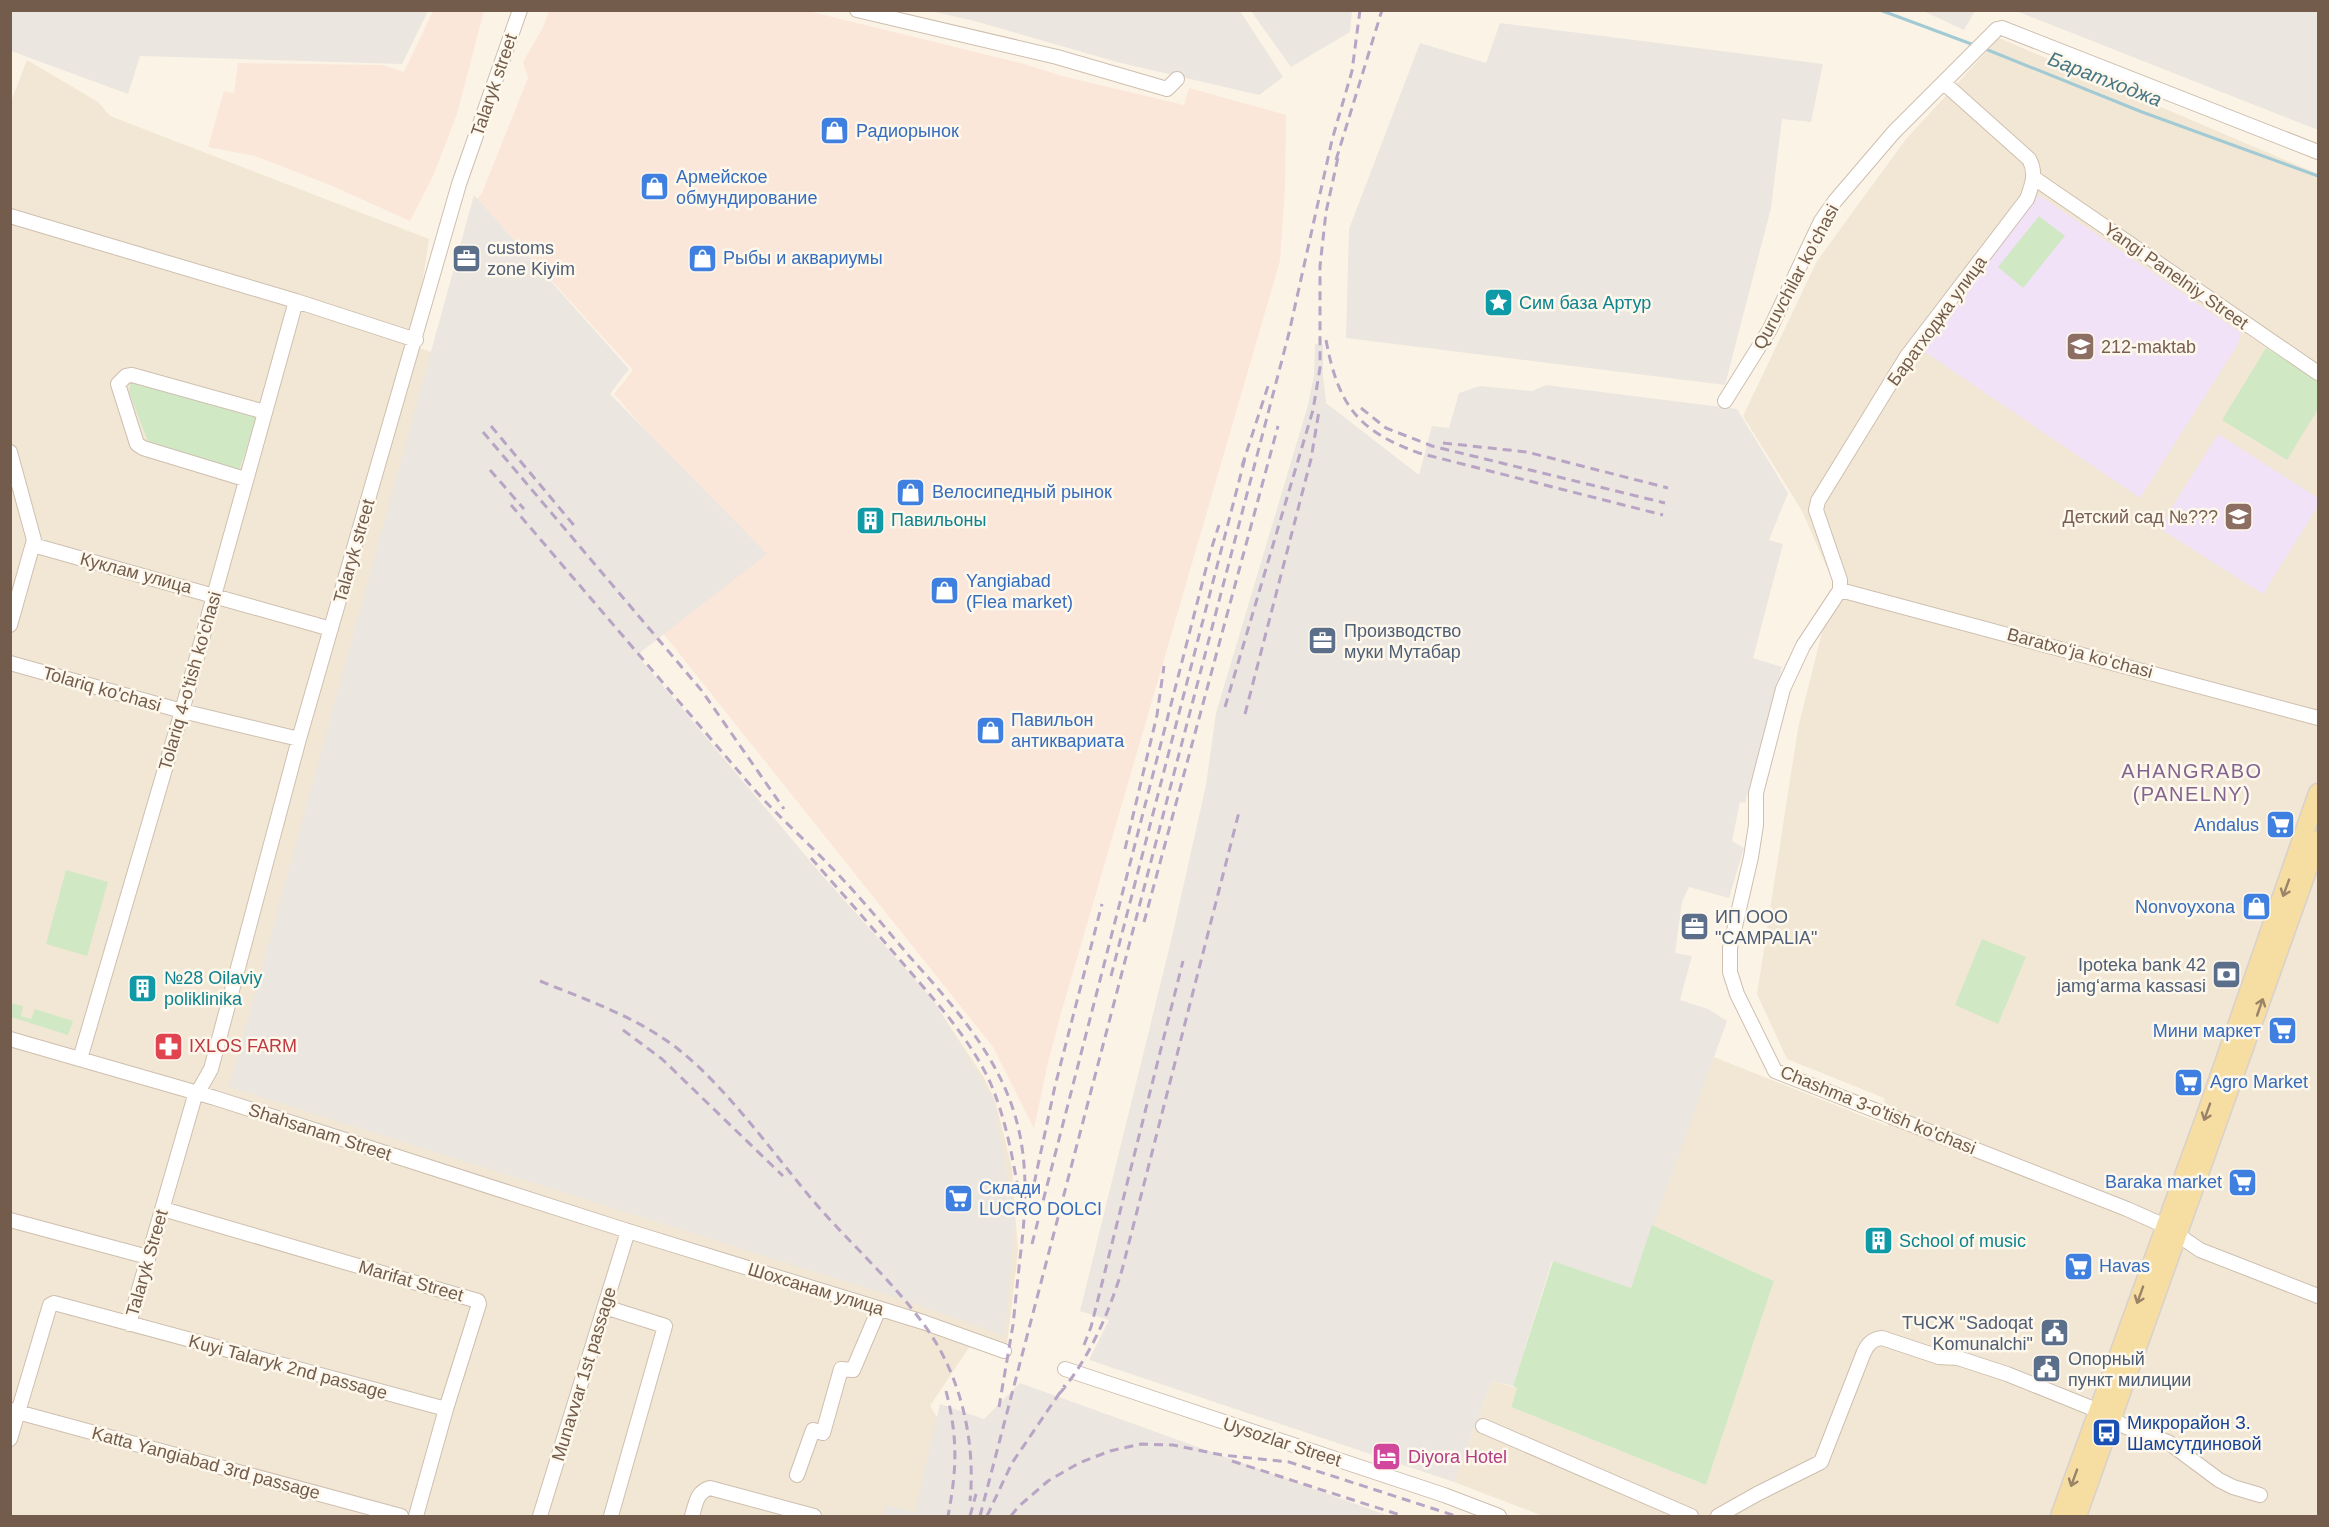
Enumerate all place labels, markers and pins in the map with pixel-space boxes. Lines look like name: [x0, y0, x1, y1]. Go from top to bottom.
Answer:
shop icon: Радиорынок: [819, 115, 851, 147]
place label: Радиорынок: [856, 121, 959, 141]
place label: Армейское обмундирование: [676, 167, 817, 208]
shop icon: Армейское обмундирование: [639, 171, 671, 203]
place label: customs zone Kiyim: [487, 238, 575, 279]
office icon: customs zone Kiyim: [450, 242, 482, 274]
shop icon: Рыбы и аквариумы: [686, 242, 718, 274]
place label: Рыбы и аквариумы: [723, 248, 883, 268]
place icon: Сим база Артур: [1482, 287, 1514, 319]
place label: Сим база Артур: [1519, 293, 1651, 313]
school or university icon: 212-maktab: [2064, 331, 2096, 363]
place label: 212-maktab: [2101, 337, 2196, 357]
shop icon: Велосипедный рынок: [895, 476, 927, 508]
place label: Велосипедный рынок: [932, 482, 1112, 502]
school or university icon: Детский сад №???: [2223, 501, 2255, 533]
building icon: Павильоны: [854, 504, 886, 536]
place label: Детский сад №???: [2063, 507, 2218, 527]
place label: Павильоны: [891, 510, 986, 530]
place label: Yangiabad (Flea market): [966, 571, 1073, 612]
shop icon: Yangiabad (Flea market): [929, 575, 961, 607]
place label: Производство муки Мутабар: [1344, 621, 1461, 662]
office icon: Производство муки Мутабар: [1307, 625, 1339, 657]
place label: Павильон антиквариата: [1011, 710, 1125, 751]
shop icon: Павильон антиквариата: [974, 714, 1006, 746]
supermarket icon: Andalus: [2264, 809, 2296, 841]
place label: Andalus: [2194, 815, 2259, 835]
shop icon: Nonvoyxona: [2240, 891, 2272, 923]
place label: Nonvoyxona: [2135, 897, 2236, 917]
place label: ИП ООО "CAMPALIA": [1715, 907, 1817, 948]
office icon: ИП ООО "CAMPALIA": [1678, 911, 1710, 943]
place label: Ipoteka bank 42 jamgʻarma kassasi: [2056, 955, 2206, 996]
bank icon: Ipoteka bank 42 jamgʻarma kassasi: [2211, 959, 2243, 991]
place label: №28 Oilaviy poliklinika: [164, 968, 262, 1009]
building icon: №28 Oilaviy poliklinika: [127, 972, 159, 1004]
supermarket icon: Мини маркет: [2266, 1015, 2298, 1047]
place label: Мини маркет: [2153, 1021, 2261, 1041]
pharmacy icon: IXLOS FARM: [152, 1030, 184, 1062]
place label: IXLOS FARM: [189, 1036, 297, 1056]
supermarket icon: Agro Market: [2173, 1066, 2205, 1098]
place label: Agro Market: [2210, 1072, 2308, 1092]
supermarket icon: Baraka market: [2227, 1166, 2259, 1198]
place label: Baraka market: [2105, 1172, 2222, 1192]
place label: Склади LUCRO DOLCI: [979, 1178, 1102, 1219]
supermarket icon: Склади LUCRO DOLCI: [942, 1182, 974, 1214]
building icon: School of music: [1862, 1225, 1894, 1257]
place label: School of music: [1899, 1231, 2026, 1251]
supermarket icon: Havas: [2062, 1250, 2094, 1282]
place label: Havas: [2099, 1256, 2150, 1276]
place label: ТЧСЖ "Sadoqat Komunalchi": [1902, 1313, 2033, 1354]
public building icon: ТЧСЖ "Sadoqat Komunalchi": [2038, 1317, 2070, 1349]
place label: Опорный пункт милиции: [2068, 1349, 2191, 1390]
public building icon: Опорный пункт милиции: [2031, 1353, 2063, 1385]
place label: Микрорайон З. Шамсутдиновой: [2127, 1413, 2261, 1454]
bus stop icon: Микрорайон З. Шамсутдиновой: [2090, 1417, 2122, 1449]
hotel icon: Diyora Hotel: [1371, 1441, 1403, 1473]
place label: Diyora Hotel: [1408, 1447, 1507, 1467]

